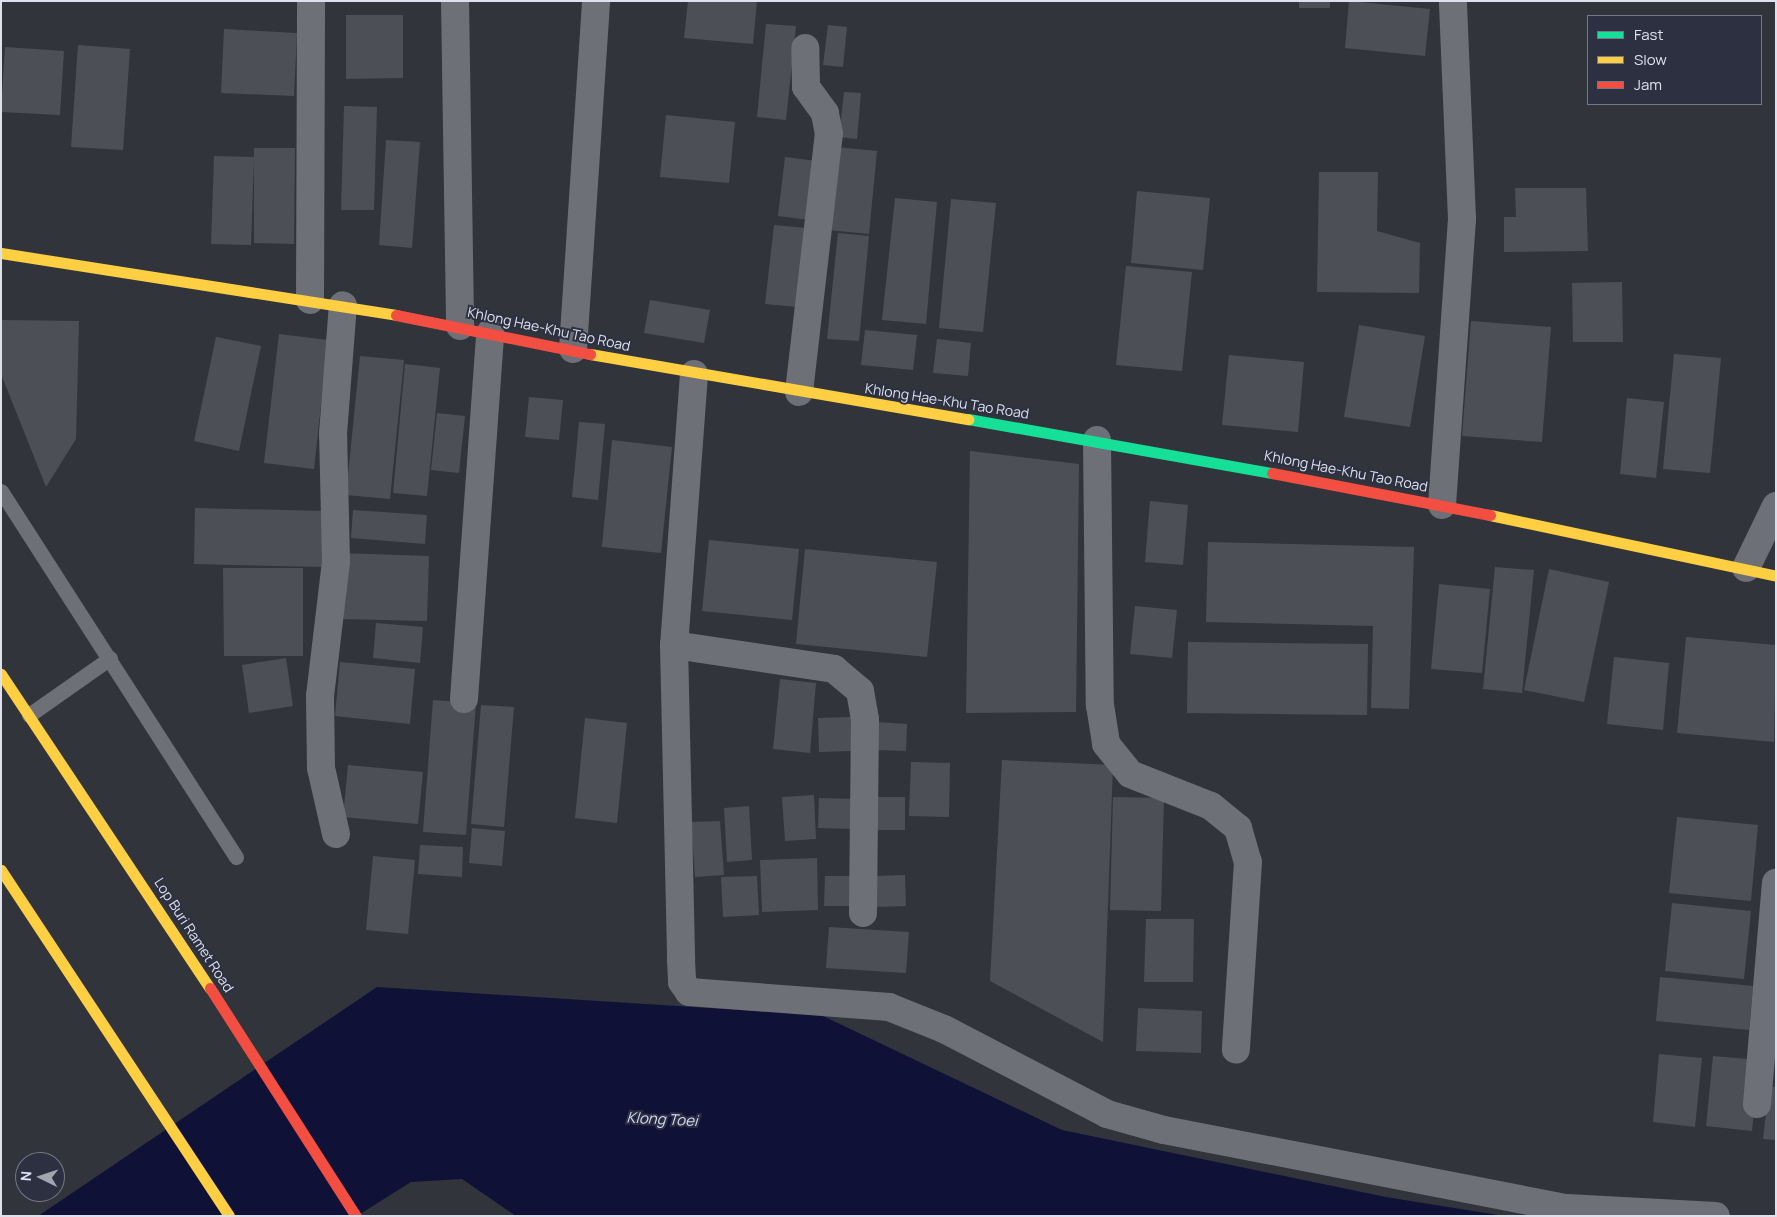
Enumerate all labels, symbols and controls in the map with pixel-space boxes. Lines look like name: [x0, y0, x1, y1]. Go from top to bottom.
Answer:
legend: [1587, 15, 1762, 105]
text: Fast: [1634, 24, 1663, 45]
text: Slow: [1634, 49, 1667, 70]
text: Jam: [1634, 74, 1662, 95]
street label: Khlong Hae-Khu Tao Road: [466, 304, 632, 354]
street label: Khlong Hae-Khu Tao Road: [864, 380, 1030, 422]
street label: Khlong Hae-Khu Tao Road: [1263, 447, 1429, 495]
street label: Lop Buri Ramet Road: [151, 875, 237, 995]
water label: Klong Toei: [626, 1108, 698, 1130]
north arrow: [15, 1152, 65, 1202]
text: N: [16, 1170, 35, 1182]

